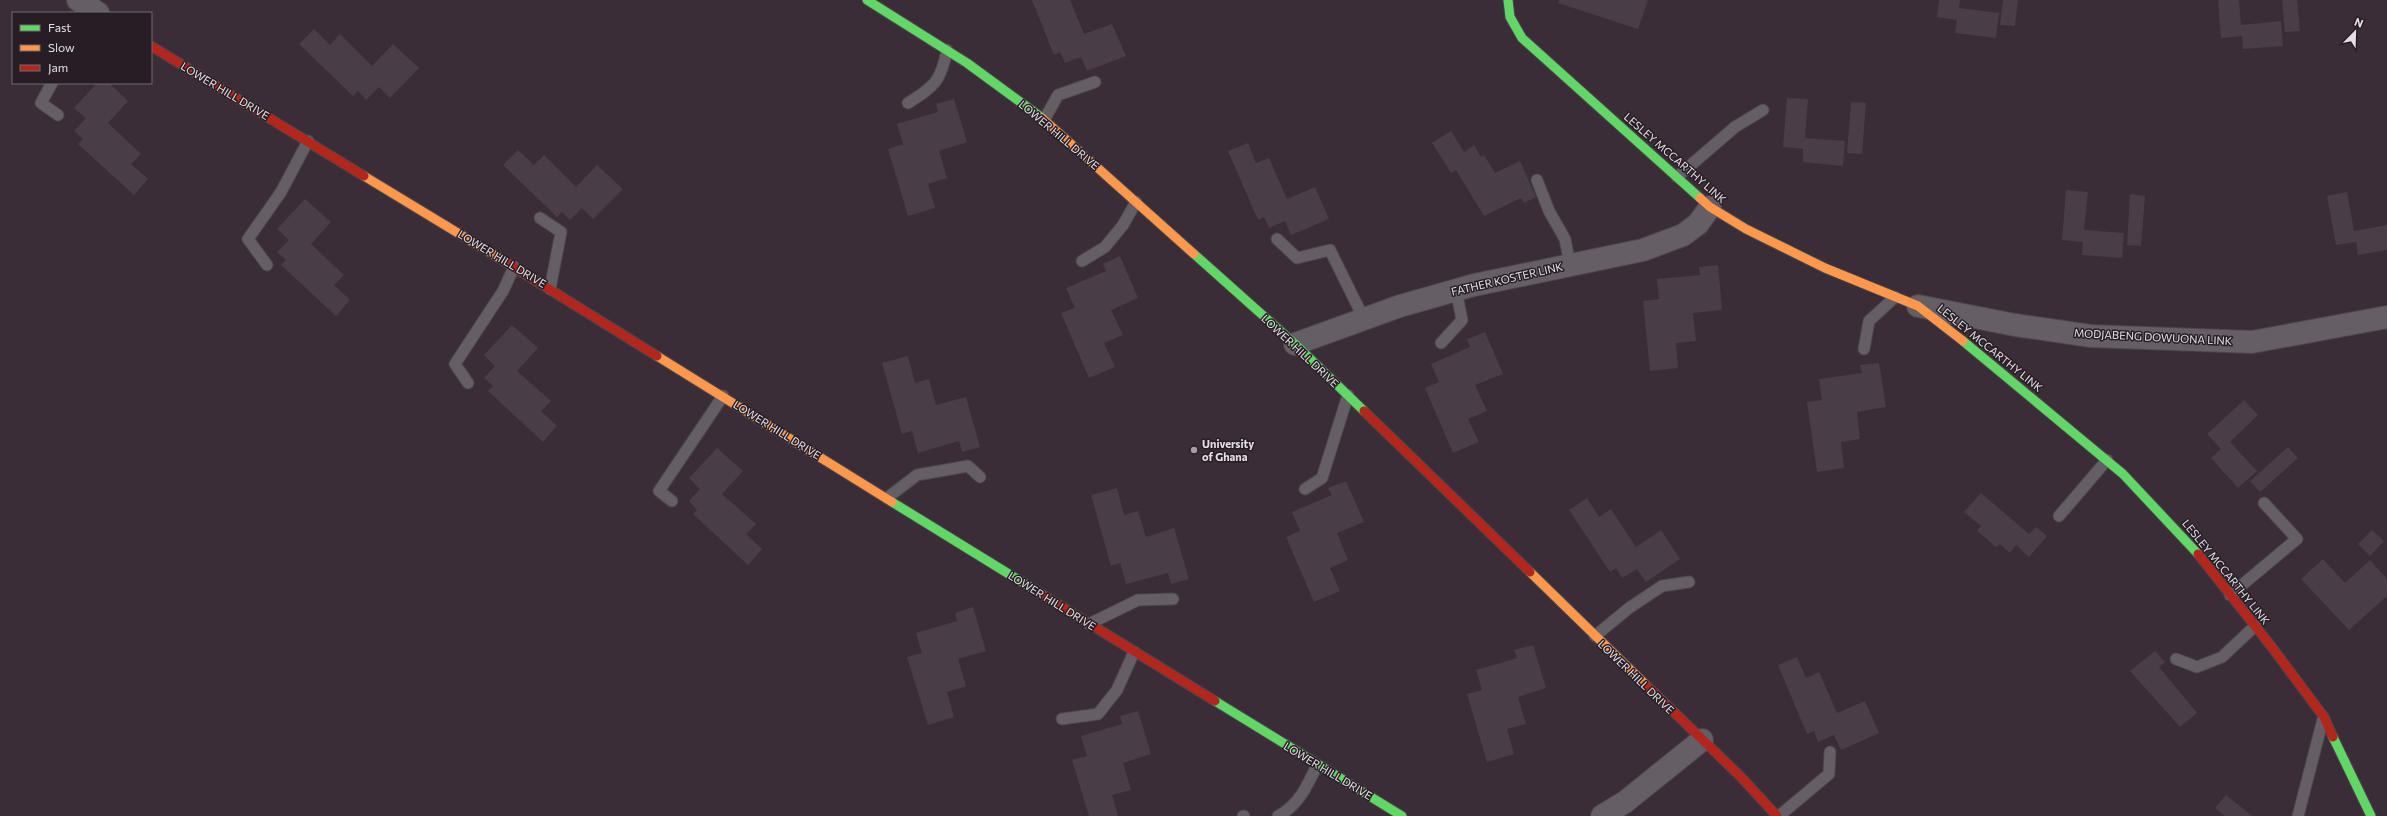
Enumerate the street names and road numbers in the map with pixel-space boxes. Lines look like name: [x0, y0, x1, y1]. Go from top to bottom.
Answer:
street label: LOWER HILL DRIVE: [179, 59, 272, 122]
street label: LOWER HILL DRIVE: [1017, 97, 1102, 172]
street label: LESLEY MCCARTHY LINK: [1622, 110, 1730, 206]
street label: LOWER HILL DRIVE: [456, 227, 549, 290]
street label: FATHER KOSTER LINK: [1450, 259, 1565, 298]
street label: LESLEY MCCARTHY LINK: [1935, 301, 2046, 394]
street label: LOWER HILL DRIVE: [1259, 312, 1342, 390]
street label: MODJABENG DOWUONA LINK: [2074, 326, 2233, 348]
street label: LOWER HILL DRIVE: [731, 397, 823, 462]
street label: LESLEY MCCARTHY LINK: [2180, 517, 2273, 627]
street label: LOWER HILL DRIVE: [1006, 568, 1098, 633]
street label: LOWER HILL DRIVE: [1596, 637, 1677, 716]
street label: LOWER HILL DRIVE: [1282, 739, 1375, 802]

